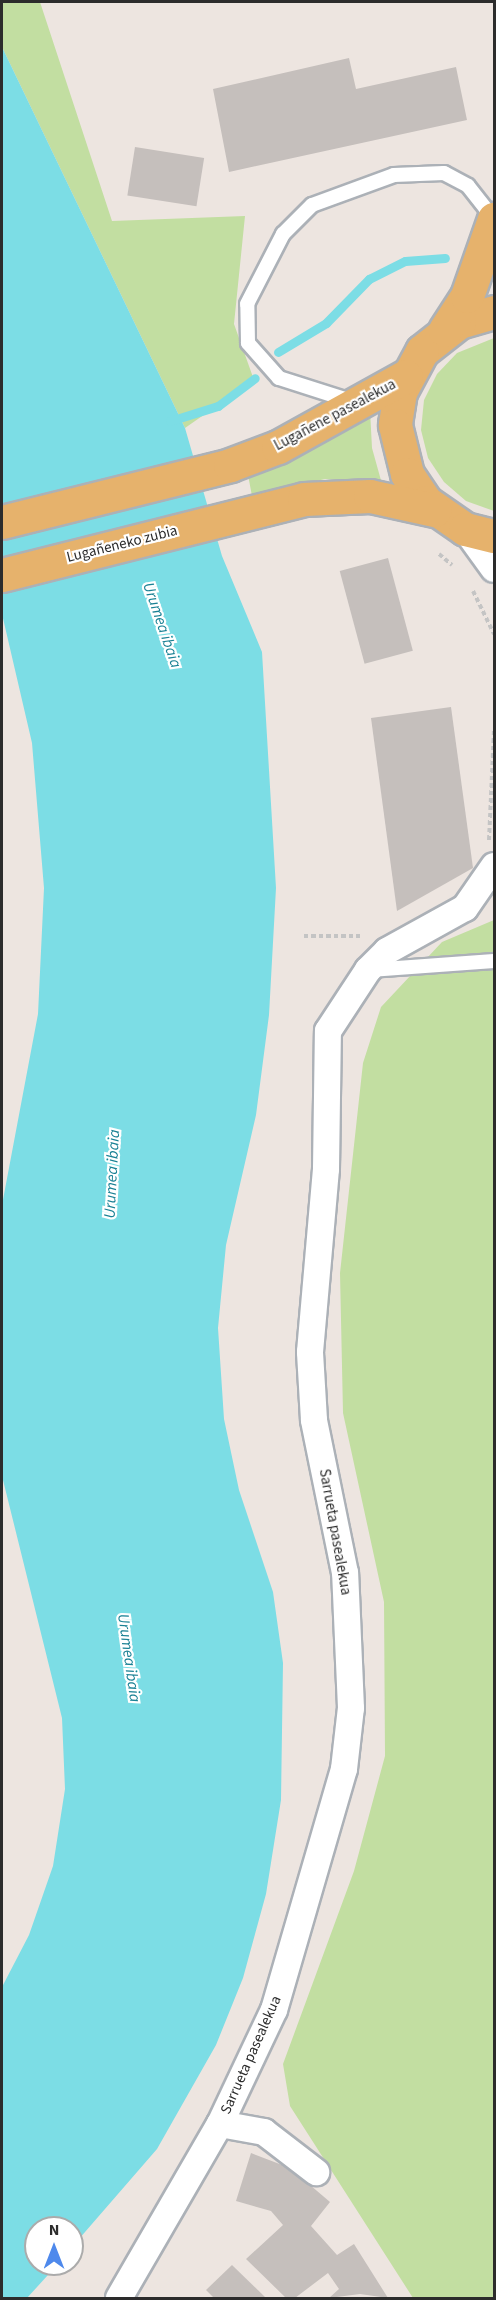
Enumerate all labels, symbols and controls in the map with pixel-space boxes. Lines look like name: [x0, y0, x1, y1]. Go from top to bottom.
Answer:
street label: Lugañene pasealekua: [271, 375, 399, 455]
street label: Lugañeneko zubia: [65, 522, 179, 566]
water label: Urumea ibaia: [138, 580, 186, 670]
water label: Urumea ibaia: [100, 1129, 124, 1219]
street label: Sarrueta pasealekua: [315, 1468, 355, 1596]
water label: Urumea ibaia: [113, 1612, 145, 1704]
street label: Sarrueta pasealekua: [217, 1993, 285, 2117]
north arrow: [24, 2216, 84, 2276]
text: N: [49, 2219, 59, 2241]

